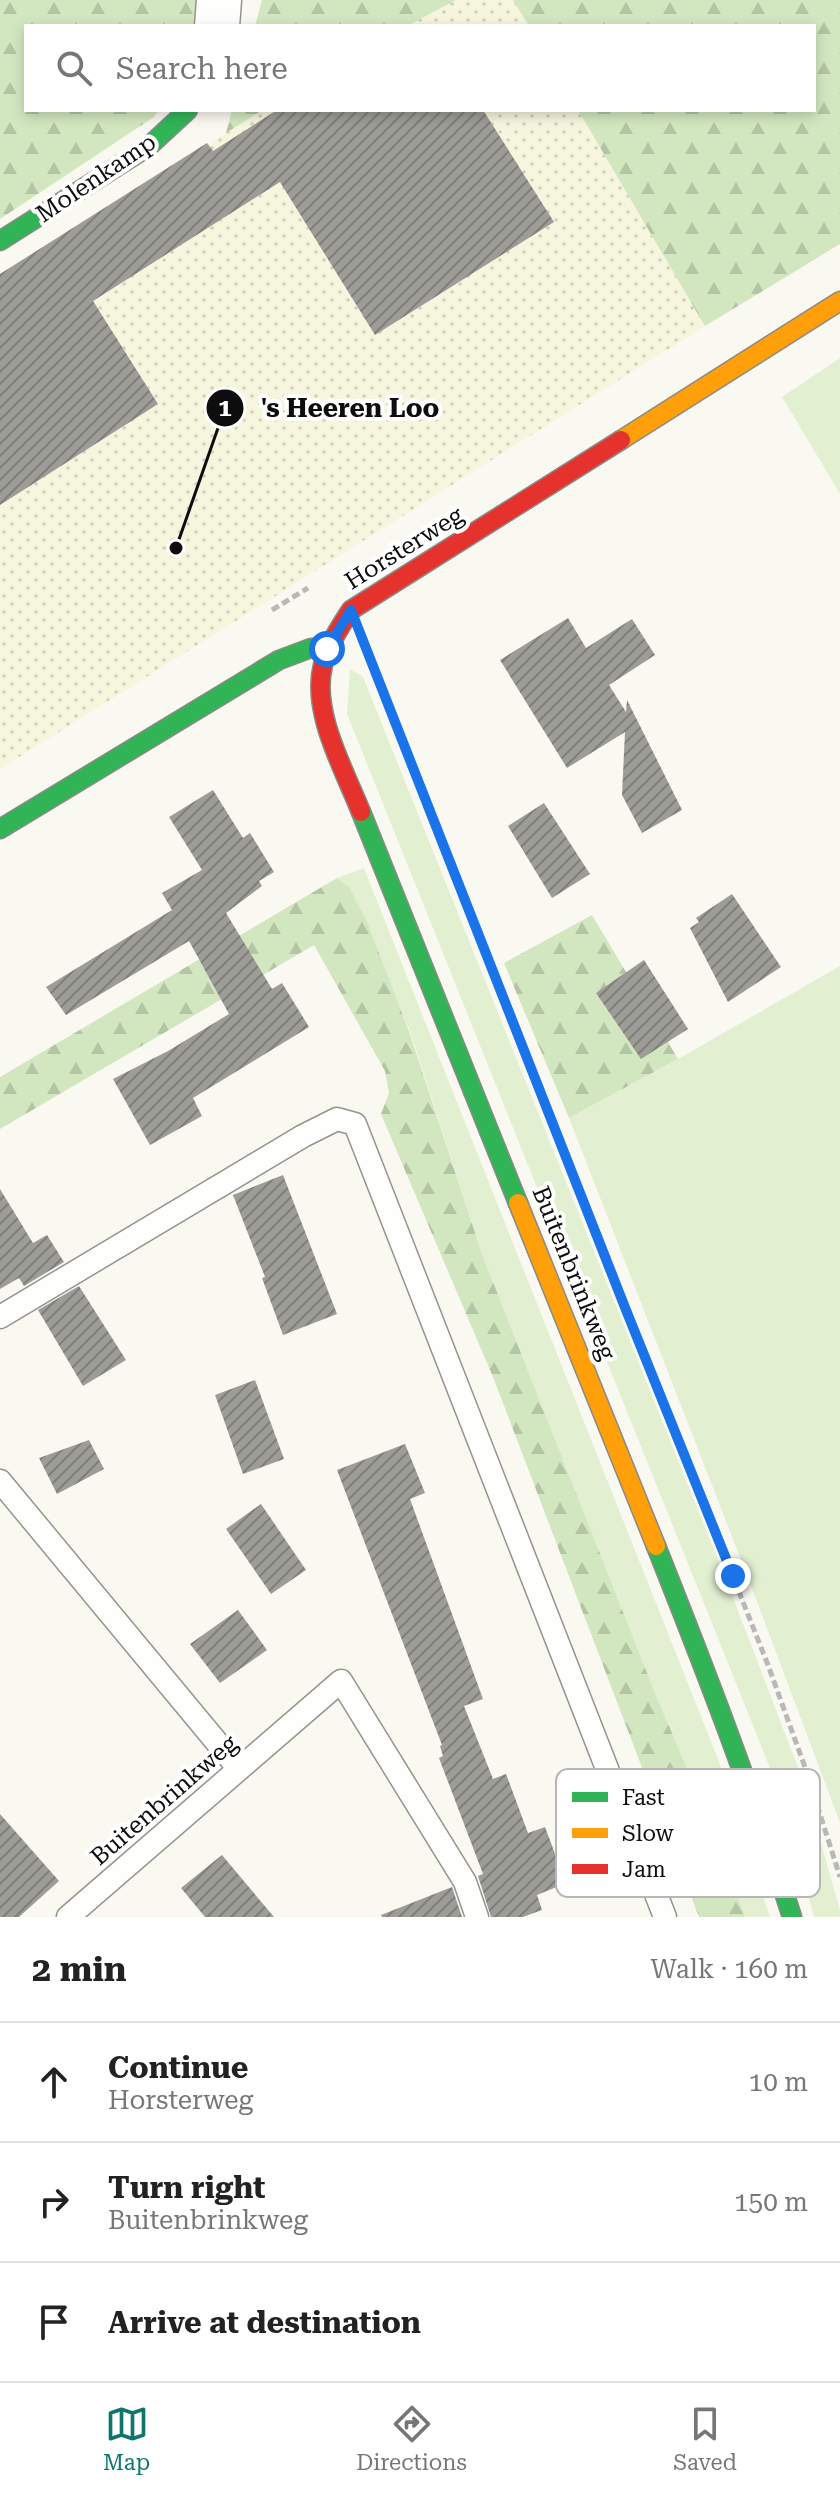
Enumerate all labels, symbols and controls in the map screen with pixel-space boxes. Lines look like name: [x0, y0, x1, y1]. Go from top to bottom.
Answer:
search box: [24, 24, 816, 112]
icon: search: [52, 46, 96, 90]
text: Search here: [116, 51, 288, 86]
street label: Molenkamp: [31, 128, 161, 228]
callout: 's Heeren Loo: [205, 383, 455, 433]
text: 's Heeren Loo: [261, 393, 439, 423]
text: 1: [218, 394, 232, 422]
street label: Horsterweg: [340, 500, 469, 595]
route start: [309, 631, 345, 667]
street label: Buitenbrinkweg: [526, 1182, 622, 1364]
route end: [715, 1558, 751, 1594]
street label: Buitenbrinkweg: [85, 1729, 243, 1871]
legend: [556, 1769, 820, 1897]
text: Fast: [622, 1785, 665, 1810]
text: Slow: [622, 1821, 675, 1846]
text: Jam: [622, 1857, 666, 1882]
text: 2 min: [32, 1949, 127, 1989]
text: Walk · 160 m: [650, 1954, 808, 1984]
text: Continue: [108, 2050, 248, 2085]
icon: ahead: [32, 2060, 76, 2104]
text: 10 m: [749, 2067, 808, 2097]
text: Horsterweg: [108, 2085, 253, 2115]
text: Turn right: [108, 2170, 265, 2205]
icon: right: [32, 2180, 76, 2224]
text: 150 m: [734, 2187, 808, 2217]
text: Buitenbrinkweg: [108, 2205, 308, 2235]
icon: arrive: [32, 2300, 76, 2344]
text: Arrive at destination: [108, 2305, 421, 2340]
tab: Map: [103, 2402, 150, 2475]
tab: Directions: [356, 2402, 467, 2475]
tab: Saved: [673, 2402, 737, 2475]

